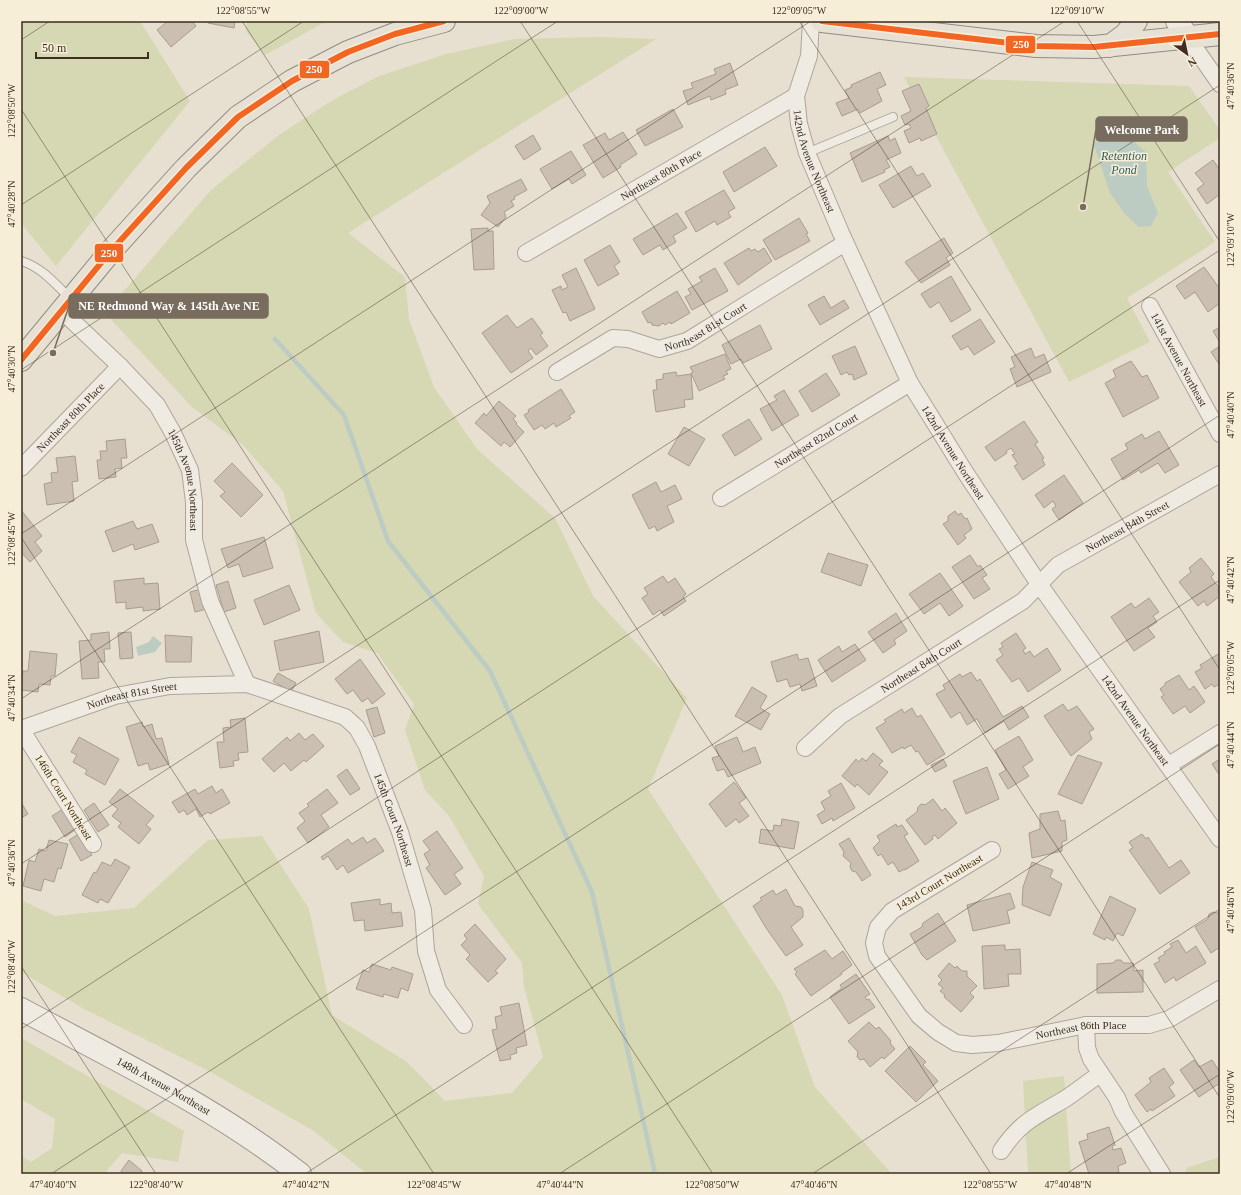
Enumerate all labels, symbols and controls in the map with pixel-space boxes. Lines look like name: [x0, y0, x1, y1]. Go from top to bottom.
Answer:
text: 122°08'55"W: [216, 5, 271, 16]
text: 122°09'00"W: [494, 5, 549, 16]
text: 122°09'05"W: [772, 5, 827, 16]
text: 122°09'10"W: [1050, 5, 1105, 16]
scale bar: [36, 34, 148, 60]
north arrow: [1167, 34, 1207, 74]
line badge: 250: [1005, 35, 1036, 54]
text: 250: [1013, 38, 1030, 50]
text: 50 m: [42, 41, 67, 55]
text: N: [1186, 55, 1199, 70]
line badge: 250: [299, 60, 330, 79]
text: 47°40'36"N: [1225, 62, 1236, 110]
text: 250: [306, 63, 323, 75]
text: 122°08'50"W: [6, 83, 17, 138]
street label: 142nd Avenue Northeast: [791, 109, 838, 214]
callout: Welcome Park: [1096, 117, 1187, 141]
text: Welcome Park: [1105, 123, 1180, 137]
street label: Northeast 80th Place: [618, 146, 704, 203]
water label: Retention Pond: [1100, 149, 1147, 177]
text: 47°40'28"N: [6, 180, 17, 228]
text: 122°09'10"W: [1225, 212, 1236, 267]
line badge: 250: [94, 243, 124, 263]
text: 250: [101, 247, 118, 259]
callout: NE Redmond Way & 145th Ave NE: [69, 294, 268, 318]
text: NE Redmond Way & 145th Ave NE: [78, 299, 260, 313]
street label: Northeast 81st Court: [663, 300, 748, 353]
street label: 141st Avenue Northeast: [1149, 311, 1210, 408]
text: 47°40'30"N: [6, 345, 17, 393]
street label: Northeast 80th Place: [34, 380, 107, 454]
text: 47°40'40"N: [1225, 391, 1236, 439]
street label: 142nd Avenue Northeast: [919, 403, 987, 501]
street label: Northeast 82nd Court: [772, 410, 860, 470]
street label: 145th Avenue Northeast: [166, 427, 200, 531]
street label: Northeast 84th Street: [1083, 498, 1171, 554]
text: 122°08'45"W: [6, 511, 17, 566]
text: 47°40'42"N: [1225, 556, 1236, 604]
street label: Northeast 84th Court: [878, 635, 963, 695]
text: 122°09'05"W: [1225, 640, 1236, 695]
street label: 142nd Avenue Northeast: [1099, 672, 1172, 768]
text: 47°40'34"N: [6, 674, 17, 722]
street label: Northeast 81st Street: [85, 680, 177, 711]
text: 47°40'44"N: [1225, 721, 1236, 769]
street label: 146th Court Northeast: [33, 752, 95, 842]
street label: 145th Court Northeast: [372, 771, 416, 868]
text: 47°40'36"N: [6, 839, 17, 887]
street label: 143rd Court Northeast: [893, 851, 985, 913]
text: 47°40'46"N: [1225, 886, 1236, 934]
text: 122°08'40"W: [6, 939, 17, 994]
street label: Northeast 86th Place: [1035, 1019, 1127, 1041]
street label: 148th Avenue Northeast: [114, 1055, 213, 1117]
text: 122°09'00"W: [1225, 1069, 1236, 1124]
text: 47°40'40"N: [29, 1179, 77, 1190]
text: 122°08'40"W: [129, 1179, 184, 1190]
text: 47°40'42"N: [282, 1179, 330, 1190]
text: 122°08'45"W: [407, 1179, 462, 1190]
text: 47°40'44"N: [536, 1179, 584, 1190]
text: 122°08'50"W: [685, 1179, 740, 1190]
text: 47°40'46"N: [790, 1179, 838, 1190]
text: 122°08'55"W: [963, 1179, 1018, 1190]
text: 47°40'48"N: [1044, 1179, 1092, 1190]

